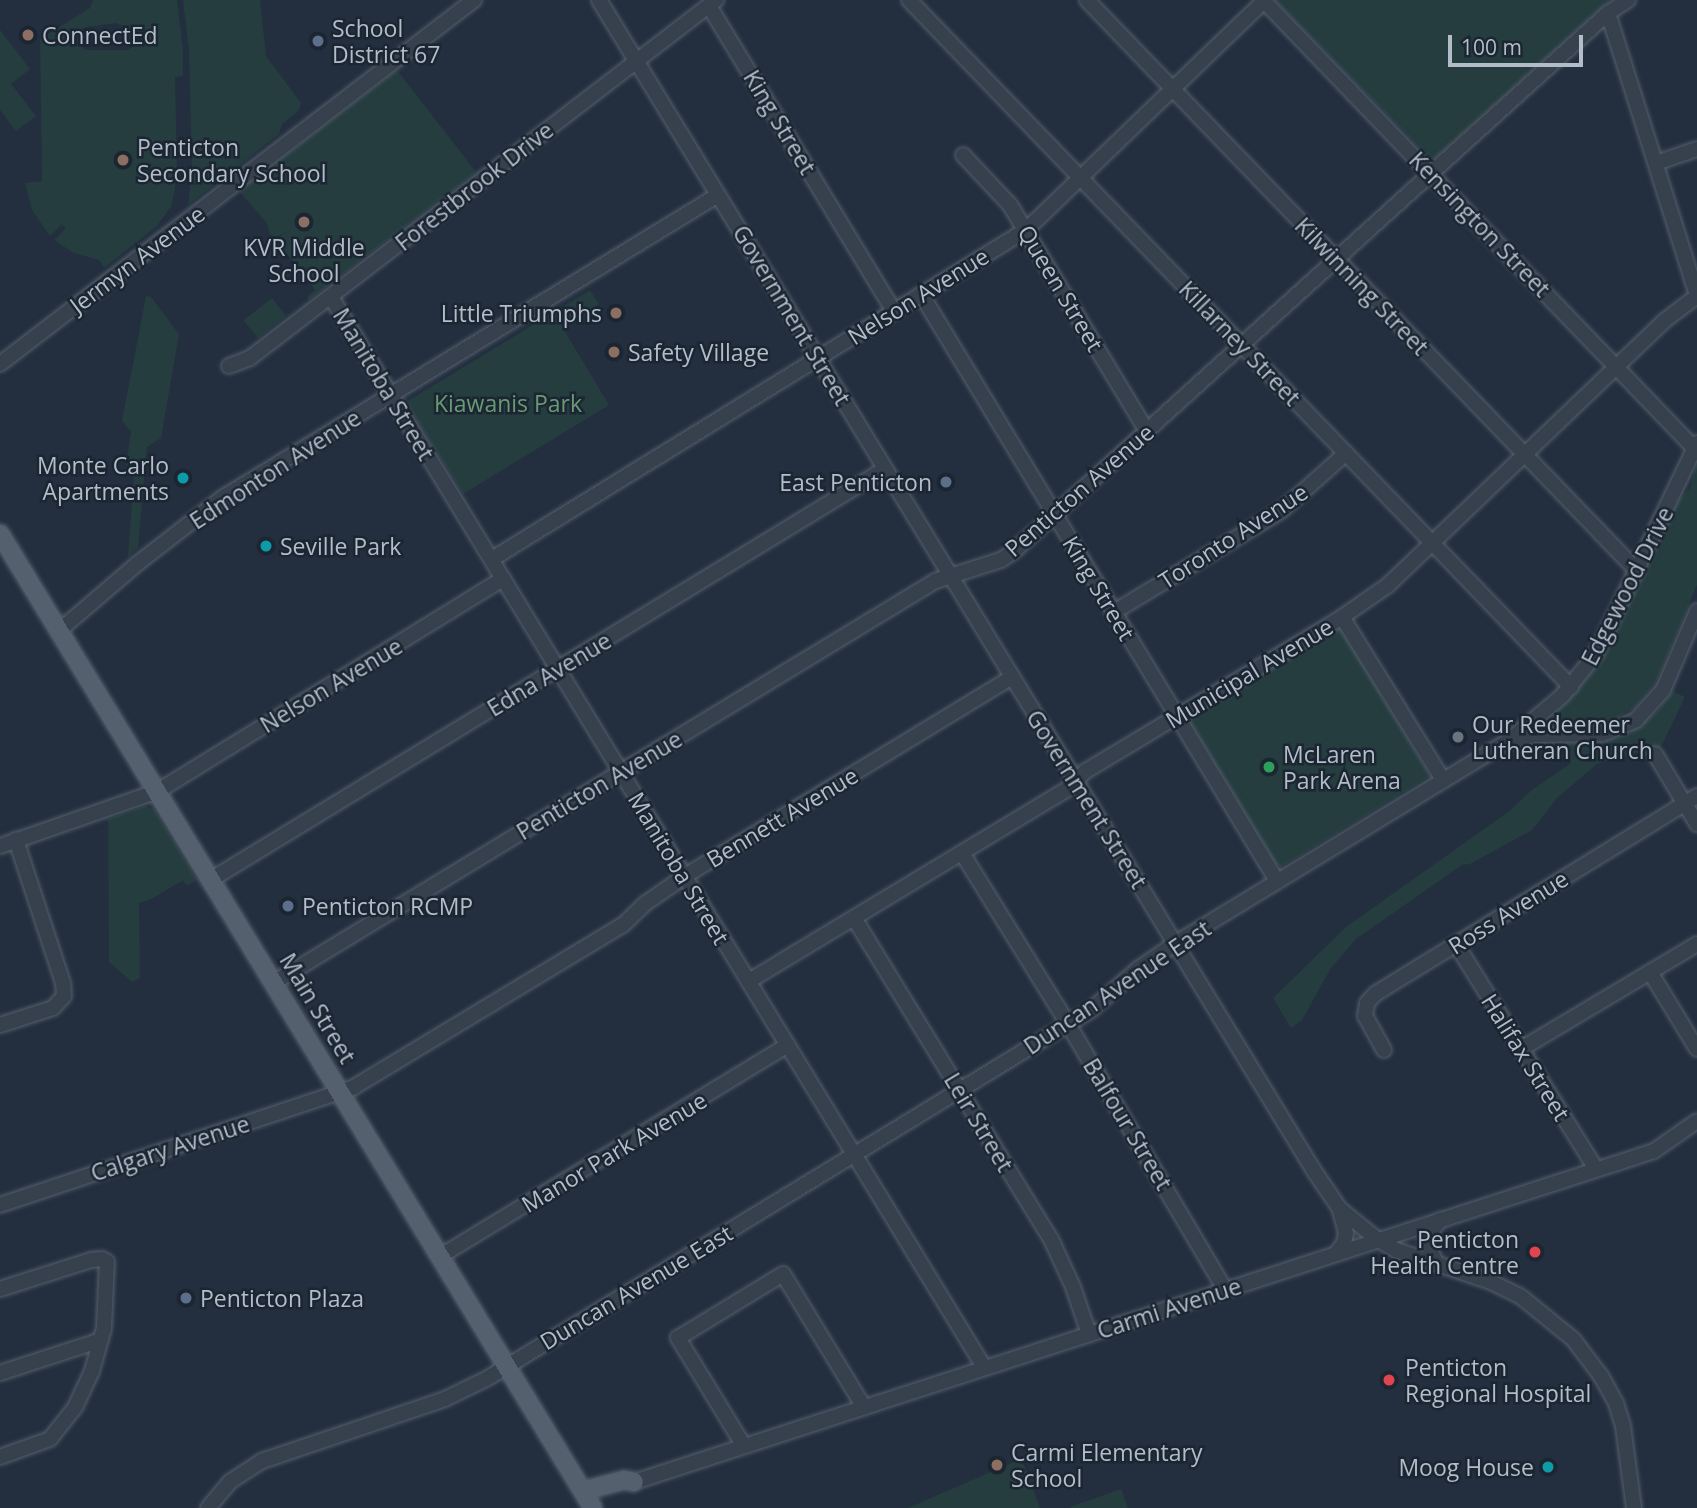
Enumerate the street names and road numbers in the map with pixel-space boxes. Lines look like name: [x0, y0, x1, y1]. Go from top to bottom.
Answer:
street label: King Street: [738, 65, 822, 179]
street label: Forestbrook Drive: [390, 116, 558, 256]
street label: Kensington Street: [1404, 146, 1556, 302]
street label: Jermyn Avenue: [64, 199, 210, 319]
street label: Kilwinning Street: [1290, 212, 1434, 360]
street label: Government Street: [727, 220, 857, 410]
street label: Queen Street: [1013, 220, 1109, 356]
street label: Nelson Avenue: [842, 242, 994, 350]
street label: Killarney Street: [1174, 275, 1306, 411]
street label: Manitoba Street: [328, 303, 440, 465]
street label: Edmonton Avenue: [184, 403, 366, 535]
street label: Penticton Avenue: [999, 418, 1159, 562]
street label: Toronto Avenue: [1153, 478, 1313, 594]
street label: Edgewood Drive: [1575, 502, 1679, 670]
street label: King Street: [1057, 531, 1141, 645]
street label: Municipal Avenue: [1160, 612, 1338, 734]
street label: Edna Avenue: [482, 626, 616, 722]
street label: Nelson Avenue: [255, 632, 407, 738]
street label: Government Street: [1021, 705, 1153, 893]
street label: Penticton Avenue: [511, 725, 687, 845]
street label: Bennett Avenue: [701, 761, 863, 873]
street label: Manitoba Street: [623, 787, 735, 949]
street label: Ross Avenue: [1443, 864, 1573, 960]
street label: Duncan Avenue East: [1018, 914, 1216, 1060]
street label: Main Street: [274, 948, 362, 1068]
street label: Halifax Street: [1476, 989, 1576, 1125]
street label: Balfour Street: [1078, 1053, 1178, 1195]
street label: Leir Street: [939, 1068, 1019, 1176]
street label: Manor Park Avenue: [516, 1086, 712, 1218]
street label: Calgary Avenue: [87, 1109, 253, 1187]
street label: Duncan Avenue East: [535, 1219, 737, 1355]
street label: Carmi Avenue: [1093, 1272, 1245, 1344]

